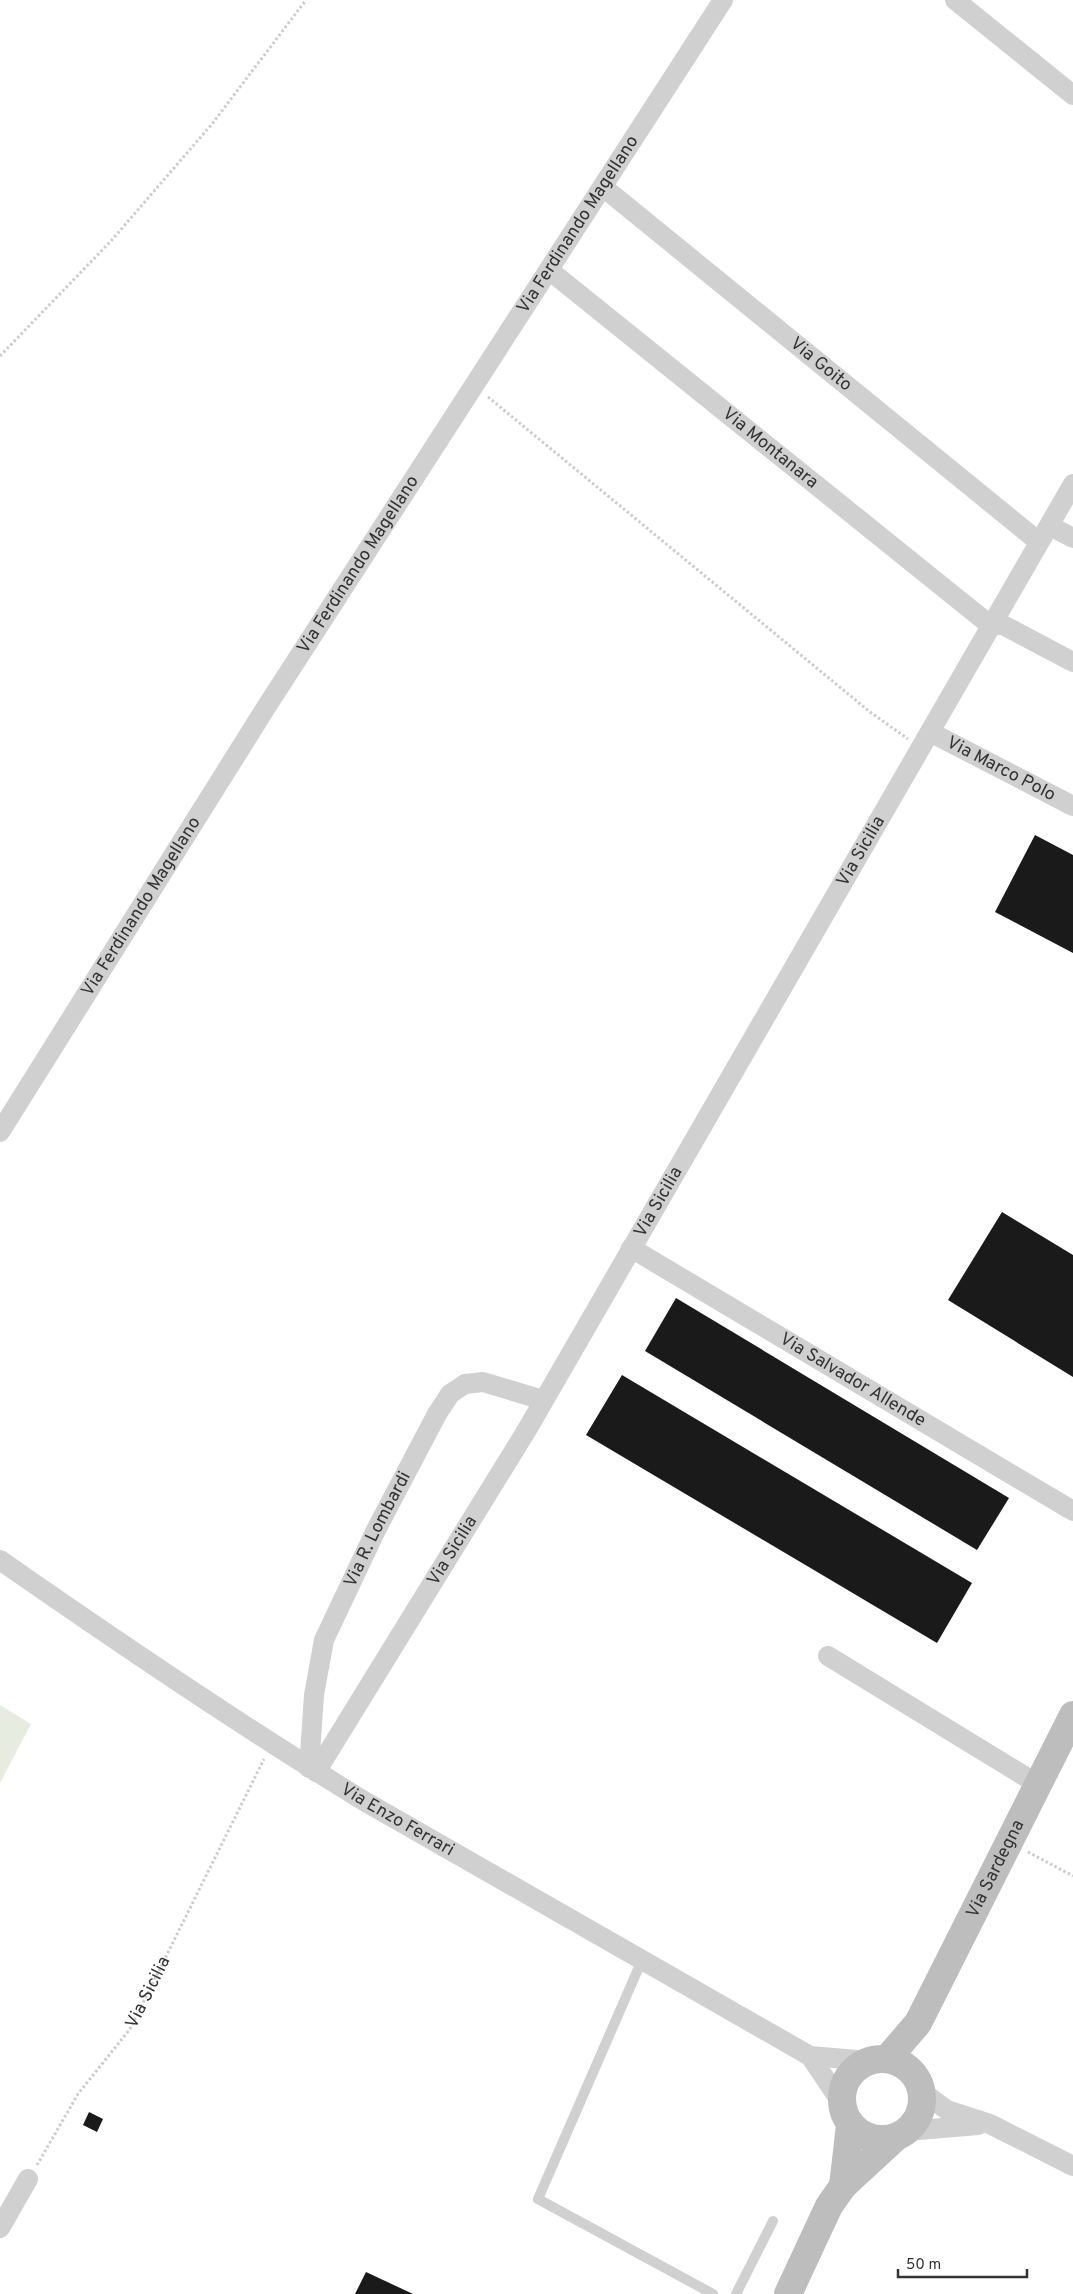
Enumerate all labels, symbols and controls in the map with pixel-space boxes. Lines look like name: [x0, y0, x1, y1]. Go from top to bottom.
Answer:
street label: Via Ferdinando Magellano: [512, 131, 644, 318]
street label: Via Goito: [785, 332, 857, 397]
street label: Via Montanara: [718, 403, 823, 494]
street label: Via Ferdinando Magellano: [292, 471, 424, 658]
street label: Via Marco Polo: [943, 731, 1060, 807]
street label: Via Sicilia: [832, 812, 890, 891]
street label: Via Ferdinando Magellano: [76, 813, 206, 1001]
street label: Via Sicilia: [629, 1163, 688, 1241]
street label: Via Salvador Allende: [776, 1328, 930, 1432]
street label: Via R. Lombardi: [339, 1467, 416, 1591]
street label: Via Sicilia: [422, 1512, 483, 1590]
street label: Via Enzo Ferrari: [336, 1778, 458, 1862]
street label: Via Sardegna: [961, 1816, 1030, 1922]
street label: Via Sicilia: [121, 1953, 176, 2032]
scale bar: [898, 2246, 1027, 2278]
text: 50 m: [906, 2256, 941, 2275]

